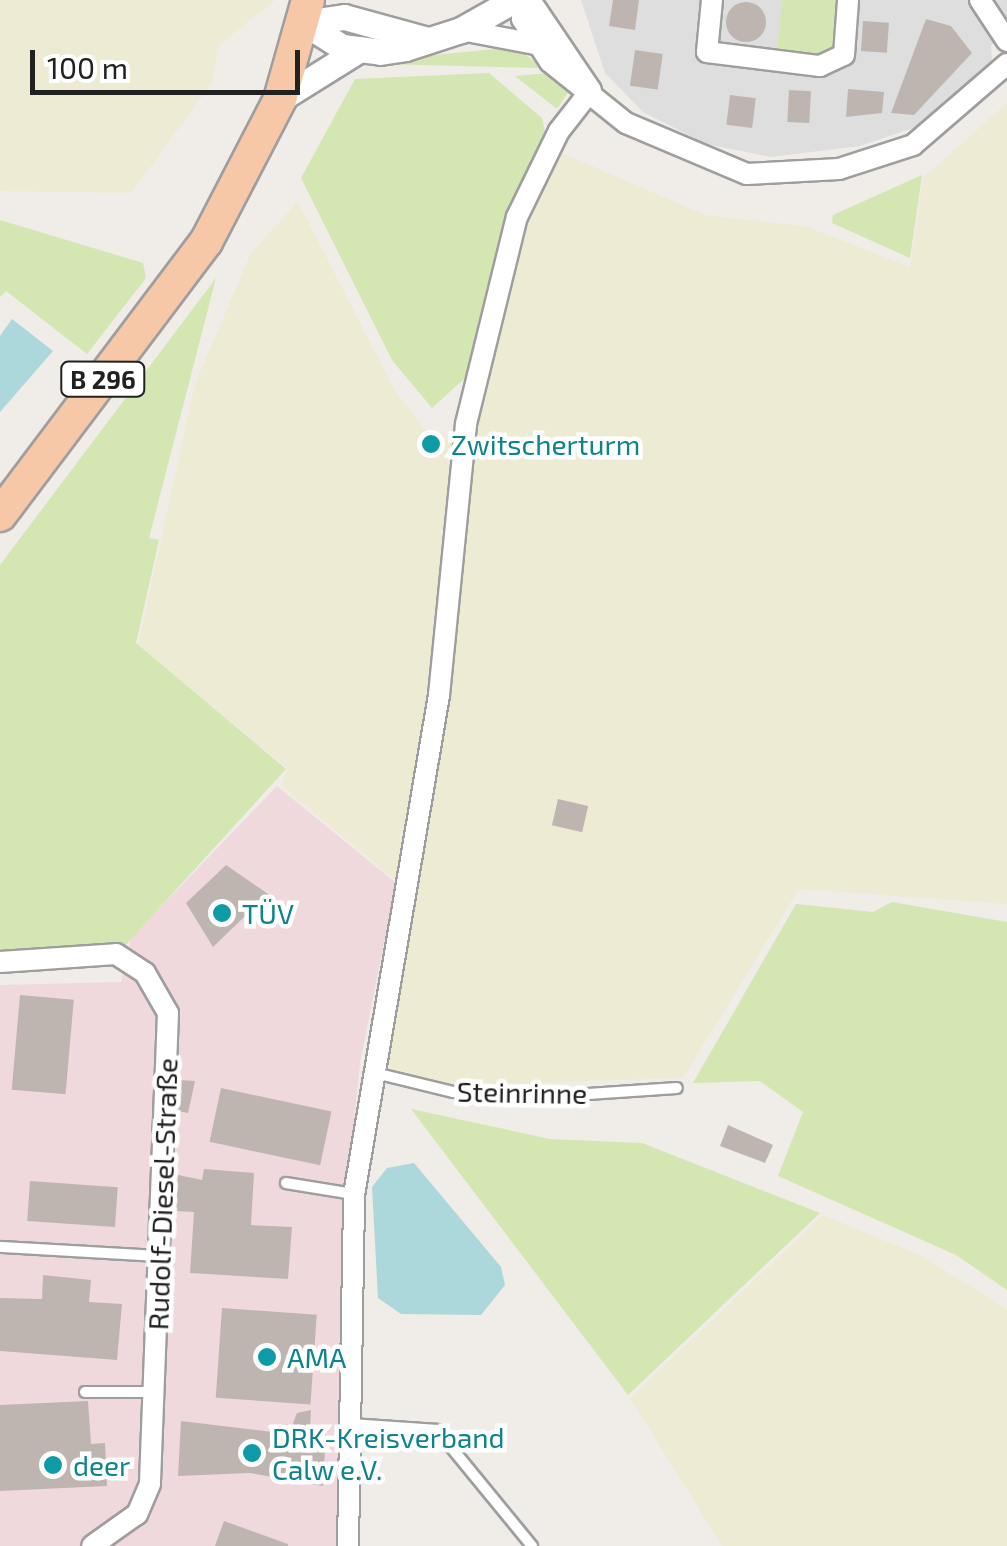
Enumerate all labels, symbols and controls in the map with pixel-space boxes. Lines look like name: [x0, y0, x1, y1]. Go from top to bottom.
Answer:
scale bar: [35, 30, 305, 92]
text: 100 m: [47, 49, 128, 85]
road number: B 296: [58, 359, 148, 399]
place label: Zwitscherturm: [451, 427, 640, 461]
marker: Zwitscherturm: [420, 433, 442, 455]
place label: TÜV: [242, 896, 294, 930]
marker: TÜV: [211, 902, 233, 924]
street label: Rudolf-Diesel-Straße: [140, 1057, 184, 1331]
street label: Steinrinne: [457, 1074, 587, 1110]
place label: AMA: [287, 1340, 346, 1374]
marker: AMA: [256, 1346, 278, 1368]
place label: DRK-Kreisverband Calw e.V.: [272, 1420, 505, 1486]
marker: DRK-Kreisverband Calw e.V.: [241, 1442, 263, 1464]
place label: deer: [73, 1448, 130, 1482]
marker: deer: [42, 1454, 64, 1476]

